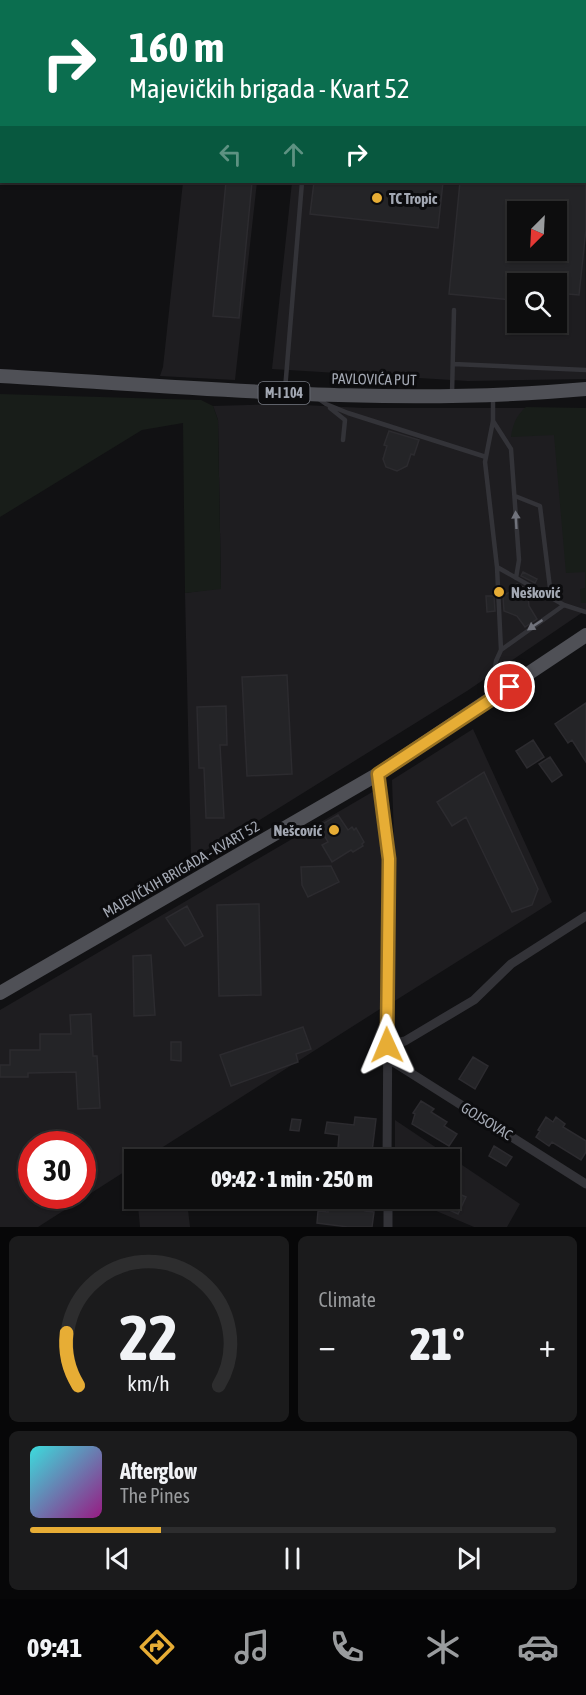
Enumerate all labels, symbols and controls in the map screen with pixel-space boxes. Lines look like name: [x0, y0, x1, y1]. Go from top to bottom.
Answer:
text: 160 m: [129, 23, 224, 71]
icon: right: [30, 24, 108, 102]
text: Majevičkih brigada - Kvart 52: [129, 73, 410, 104]
icon: left: [214, 138, 247, 171]
icon: ahead: [277, 138, 310, 171]
icon: right: [340, 138, 373, 171]
place label: TC Tropic: [389, 190, 438, 207]
marker: TC Tropic: [370, 191, 384, 205]
north arrow: [507, 201, 567, 261]
map controls: [507, 201, 567, 333]
button: search: [507, 273, 567, 333]
street label: PAVLOVIĆA PUT: [331, 370, 417, 388]
road number: M-I 104: [258, 382, 310, 404]
one-way arrow: [512, 510, 521, 529]
place label: Nešković: [511, 584, 561, 601]
marker: Nešković: [492, 585, 506, 599]
one-way arrow: [527, 620, 544, 631]
pin: [484, 661, 535, 712]
icon: arrive: [493, 670, 526, 703]
street label: MAJEVIČKIH BRIGADA - KVART 52: [100, 817, 262, 921]
place label: Nešcović: [273, 822, 322, 839]
marker: Nešcović: [327, 823, 341, 837]
position arrow: [355, 1013, 419, 1077]
street label: GOJSOVAC: [458, 1099, 516, 1143]
speed limit sign: 30: [18, 1131, 96, 1209]
text: 09:42 · 1 min · 250 m: [211, 1166, 373, 1192]
text: Climate: [319, 1288, 376, 1311]
text: 22: [119, 1302, 178, 1373]
text: 21°: [410, 1318, 465, 1370]
text: −: [319, 1326, 336, 1364]
text: +: [539, 1326, 556, 1364]
text: km/h: [127, 1371, 170, 1396]
text: Afterglow: [120, 1458, 197, 1484]
text: The Pines: [120, 1484, 190, 1507]
icon: previous: [101, 1542, 134, 1575]
icon: pause: [276, 1542, 309, 1575]
icon: next: [452, 1542, 485, 1575]
icon: directions: [136, 1626, 178, 1668]
icon: music: [231, 1626, 273, 1668]
icon: phone: [326, 1626, 368, 1668]
icon: climate: [422, 1626, 464, 1668]
icon: car: [517, 1626, 559, 1668]
text: 09:41: [27, 1632, 82, 1663]

